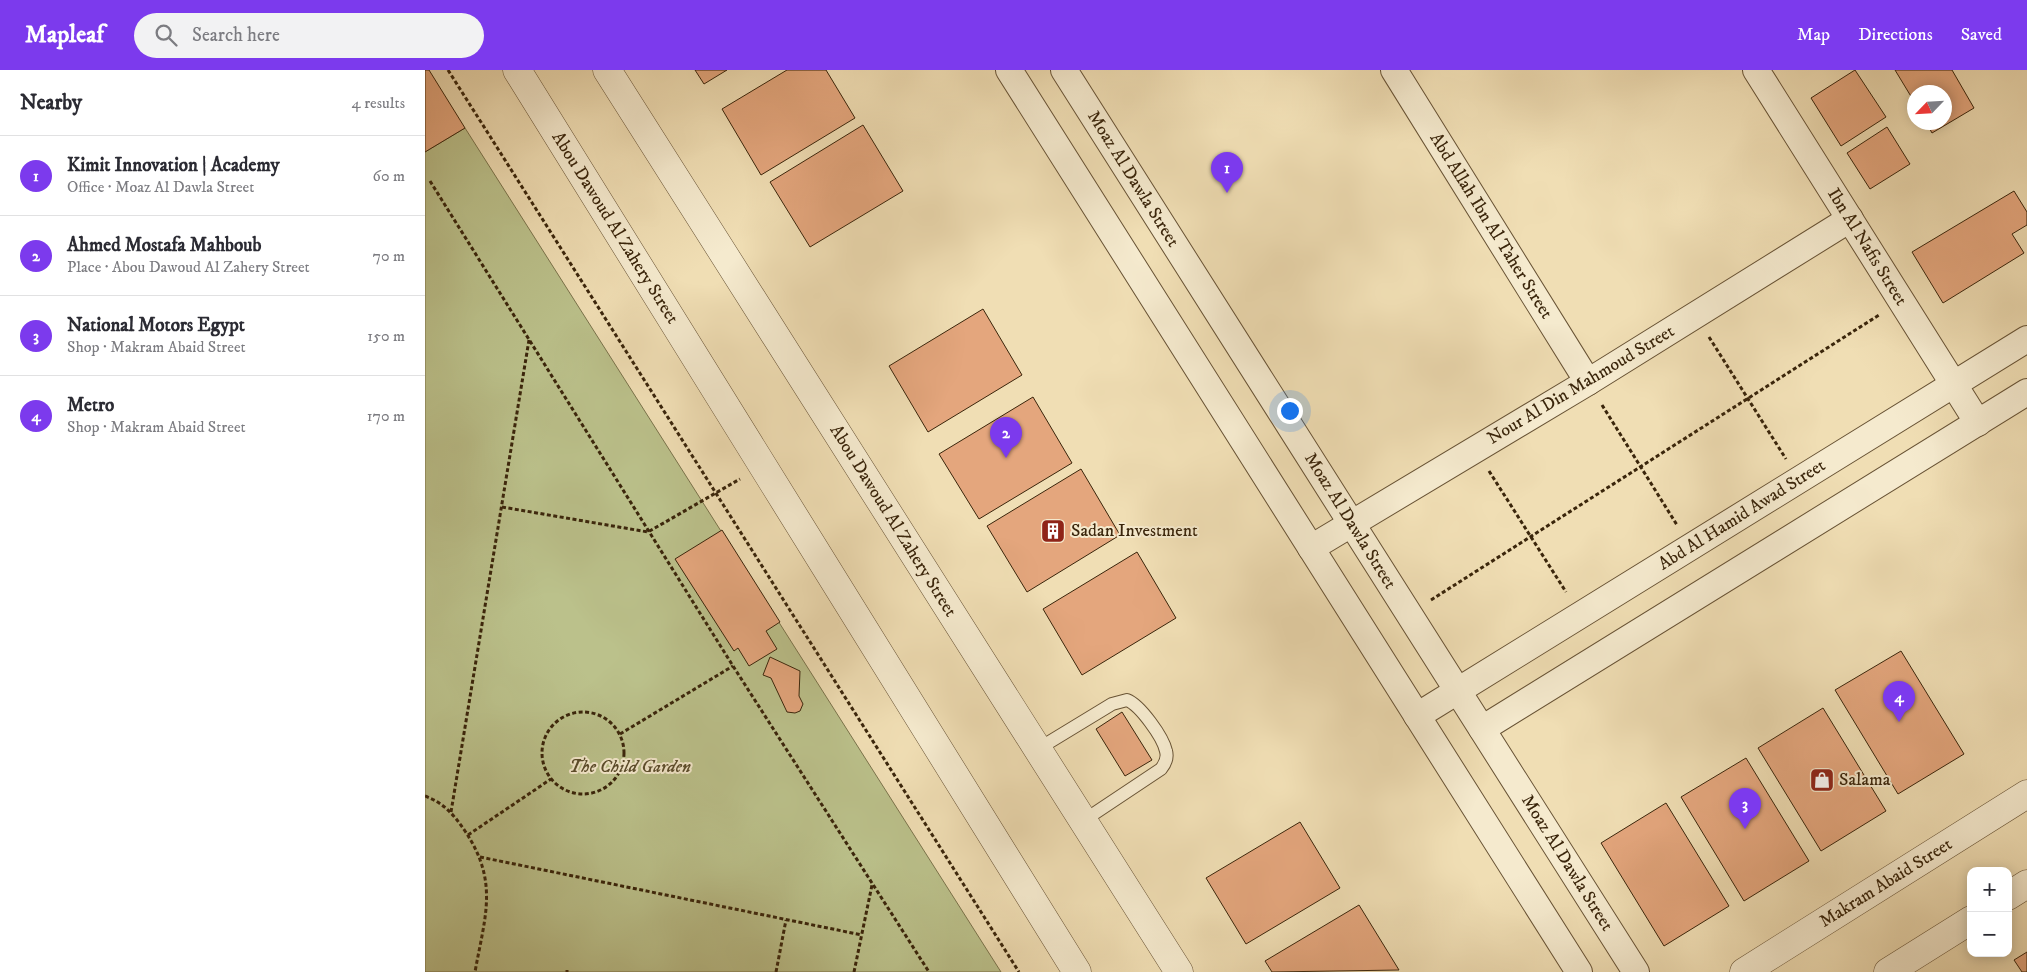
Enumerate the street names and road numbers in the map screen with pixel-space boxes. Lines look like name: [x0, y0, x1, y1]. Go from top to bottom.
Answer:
street label: Moaz Al Dawla Street: [1082, 107, 1184, 251]
street label: Abou Dawoud Al Zahery Street: [547, 128, 683, 328]
street label: Abd Allah Ibn Al Taher Street: [1425, 129, 1558, 323]
street label: Ibn Al Nafis Street: [1822, 184, 1912, 310]
street label: Nour Al Din Mahmoud Street: [1483, 320, 1679, 450]
street label: Abou Dawoud Al Zahery Street: [825, 421, 961, 621]
street label: Moaz Al Dawla Street: [1299, 449, 1401, 593]
street label: Abd Al Hamid Awad Street: [1654, 454, 1830, 575]
street label: Moaz Al Dawla Street: [1516, 791, 1618, 935]
street label: Makram Abaid Street: [1816, 833, 1957, 933]

